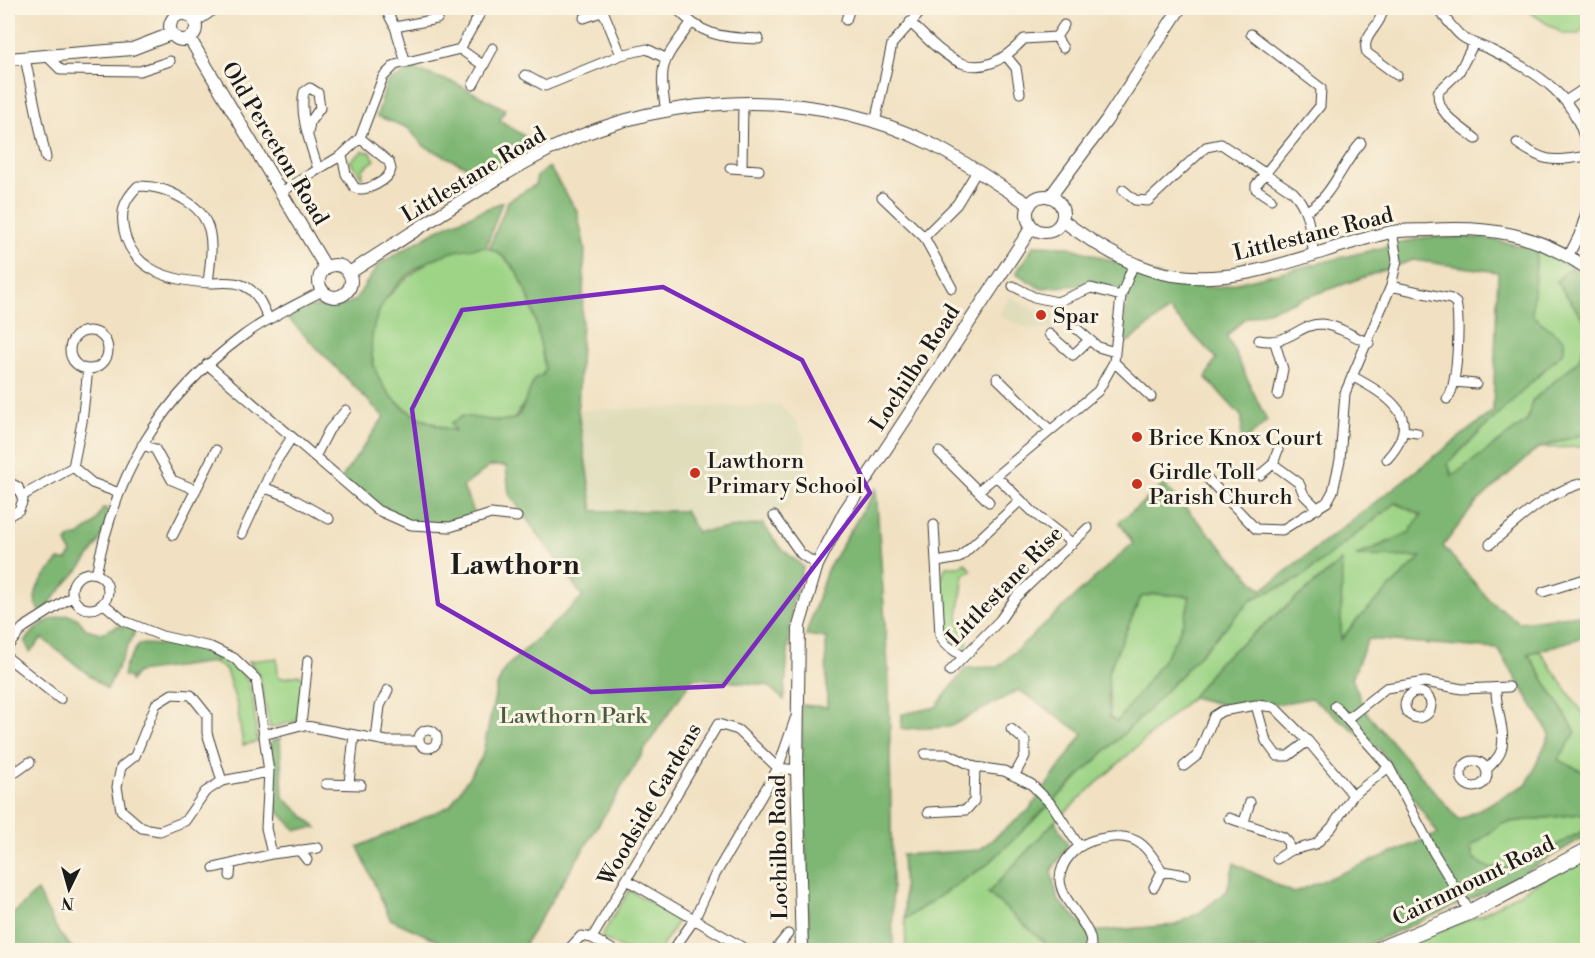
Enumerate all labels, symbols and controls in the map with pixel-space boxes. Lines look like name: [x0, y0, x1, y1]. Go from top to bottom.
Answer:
street label: Old Perceton Road: [215, 57, 334, 231]
street label: Littlestane Road: [397, 121, 551, 229]
street label: Littlestane Road: [1231, 201, 1397, 267]
street label: Lochilbo Road: [864, 299, 966, 436]
place label: Spar: [1053, 303, 1099, 330]
marker: Spar: [1034, 308, 1048, 322]
place label: Brice Knox Court: [1148, 425, 1323, 452]
marker: Brice Knox Court: [1130, 430, 1144, 444]
place label: Lawthorn Primary School: [707, 448, 864, 500]
place label: Girdle Toll Parish Church: [1149, 459, 1293, 511]
marker: Lawthorn Primary School: [688, 466, 702, 480]
marker: Girdle Toll Parish Church: [1130, 477, 1144, 491]
street label: Littlestane Rise: [941, 521, 1069, 652]
district label: Lawthorn: [450, 548, 580, 583]
park label: Lawthorn Park: [499, 703, 648, 730]
street label: Woodside Gardens: [592, 718, 708, 892]
street label: Lochilbo Road: [765, 774, 794, 920]
street label: Cairnmount Road: [1388, 830, 1560, 932]
north arrow: [39, 859, 99, 919]
text: N: [60, 892, 75, 913]

